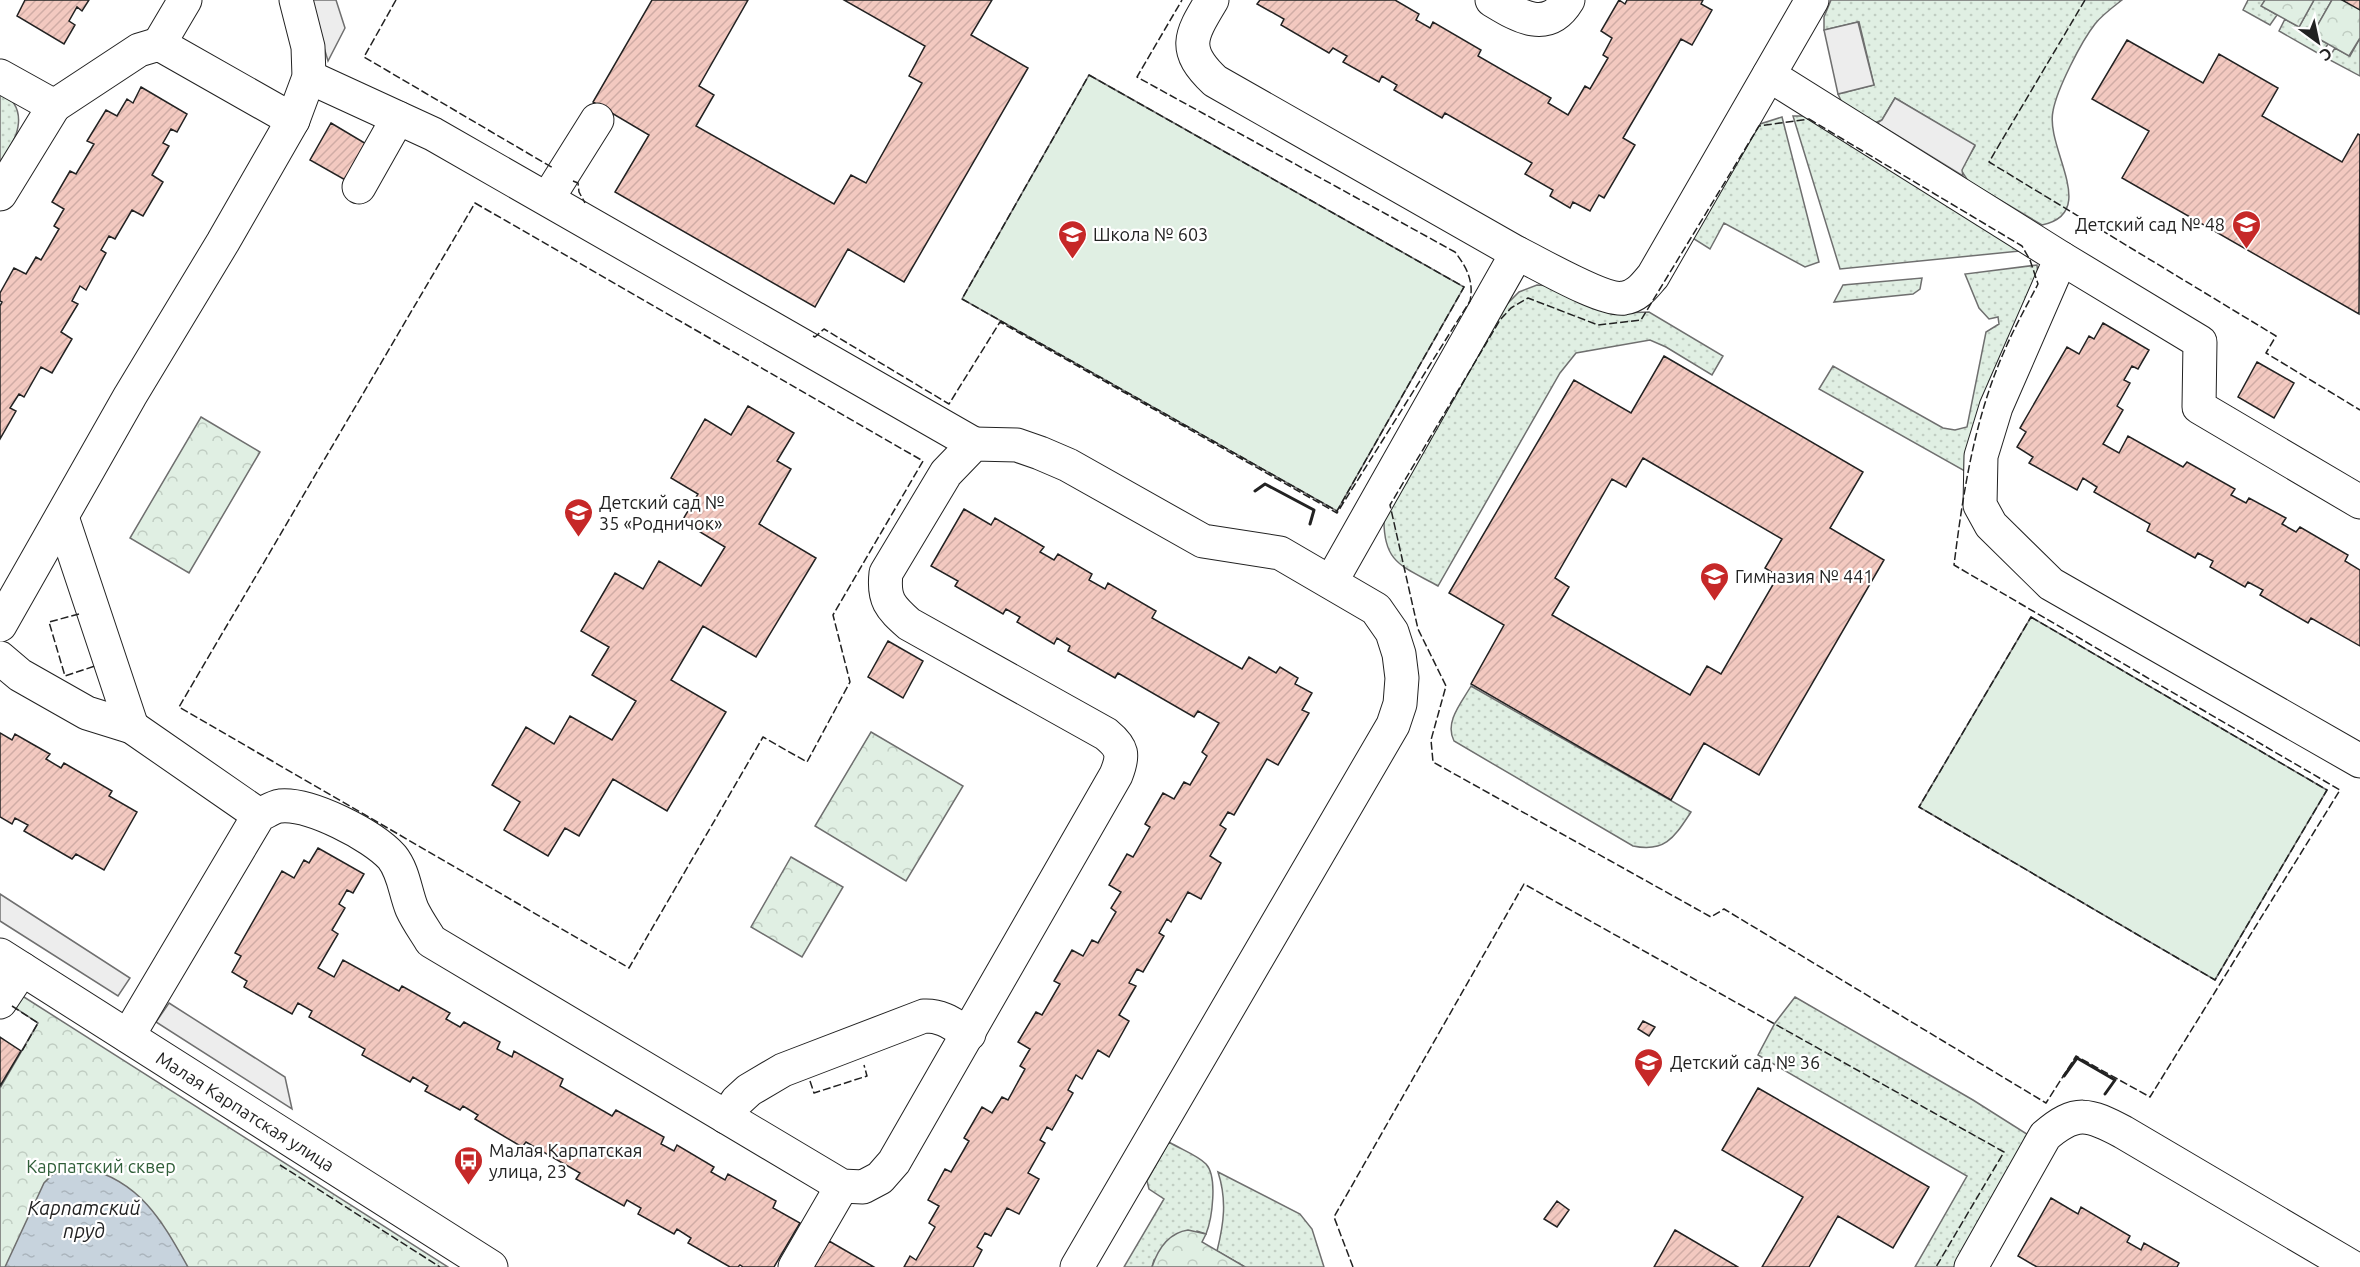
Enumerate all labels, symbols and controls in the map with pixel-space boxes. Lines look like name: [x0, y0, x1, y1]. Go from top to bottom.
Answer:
north arrow: [2288, 12, 2348, 72]
text: С: [2317, 44, 2335, 65]
school or university icon: Детский сад № 48: [2230, 208, 2262, 250]
place label: Детский сад № 48: [2075, 214, 2225, 234]
school or university icon: Школа № 603: [1056, 218, 1088, 260]
place label: Школа № 603: [1093, 224, 1208, 244]
place label: Детский сад № 35 «Родничок»: [599, 492, 725, 533]
school or university icon: Детский сад № 35 «Родничок»: [562, 496, 594, 538]
school or university icon: Гимназия № 441: [1698, 560, 1730, 602]
place label: Гимназия № 441: [1735, 566, 1874, 586]
school or university icon: Детский сад № 36: [1633, 1046, 1665, 1088]
street label: Малая Карпатская улица: [153, 1047, 338, 1175]
place label: Детский сад № 36: [1670, 1052, 1820, 1072]
place label: Малая Карпатская улица, 23: [489, 1140, 642, 1181]
bus stop icon: Малая Карпатская улица, 23: [452, 1144, 484, 1186]
park label: Карпатский сквер: [26, 1156, 176, 1176]
water label: Карпатский пруд: [28, 1196, 141, 1242]

